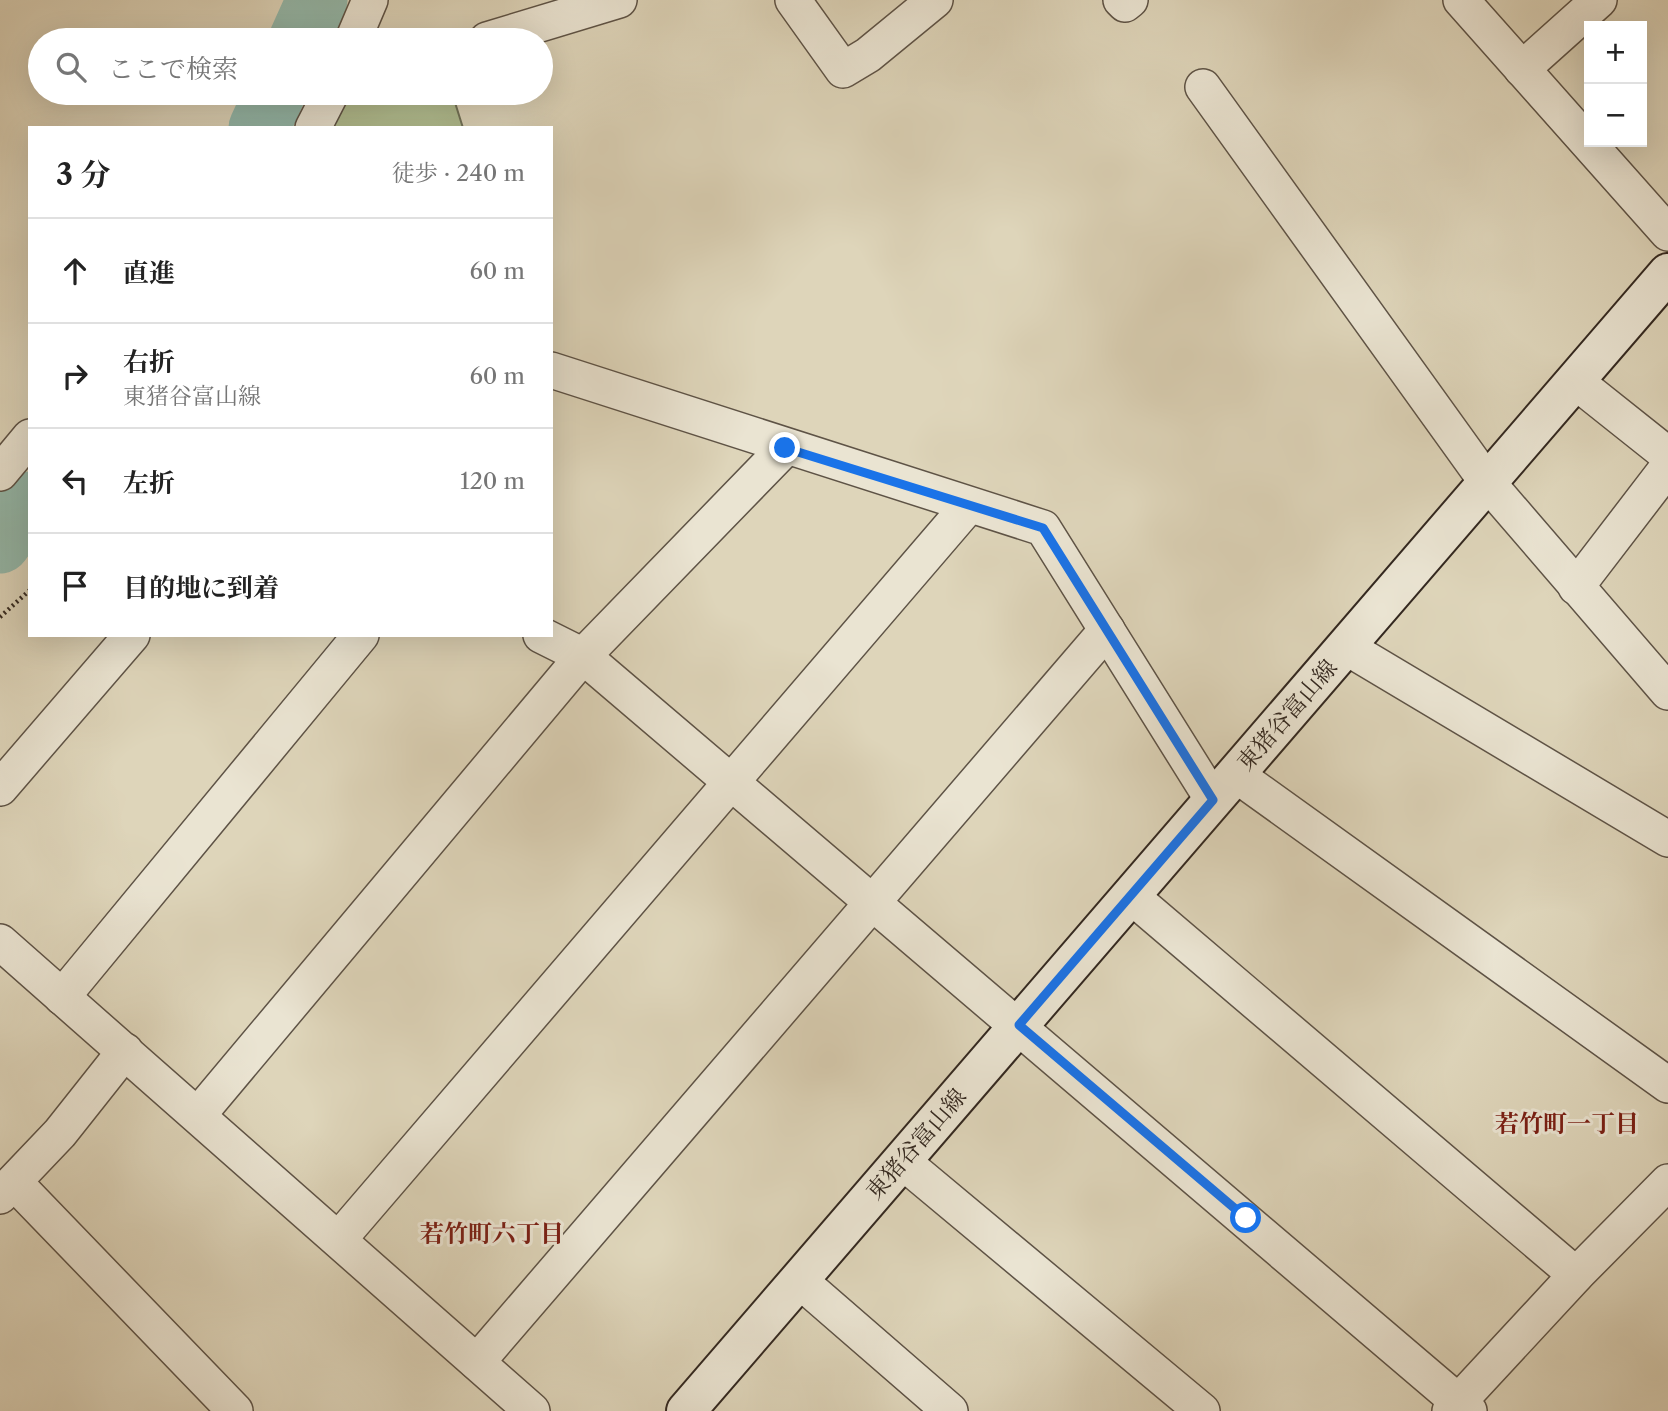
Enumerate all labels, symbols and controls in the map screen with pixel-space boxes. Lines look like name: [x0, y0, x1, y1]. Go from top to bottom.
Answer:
map controls: [1584, 21, 1647, 147]
button: +: [1584, 21, 1647, 84]
search box: [28, 28, 553, 105]
icon: search: [52, 48, 90, 86]
text: ここで検索: [108, 53, 238, 85]
button: −: [1584, 84, 1647, 147]
text: 3 分: [56, 156, 110, 193]
text: 徒歩 · 240 m: [392, 159, 525, 187]
icon: ahead: [56, 252, 94, 290]
text: 直進: [123, 257, 175, 289]
text: 60 m: [469, 257, 525, 285]
text: 右折: [123, 346, 175, 378]
icon: right: [56, 357, 94, 395]
text: 60 m: [469, 362, 525, 390]
text: 東猪谷富山線: [123, 382, 261, 410]
route end: [769, 432, 800, 463]
icon: left: [56, 462, 94, 500]
text: 左折: [123, 467, 175, 499]
text: 120 m: [460, 467, 525, 495]
icon: arrive: [56, 567, 94, 605]
text: 目的地に到着: [123, 572, 279, 604]
street label: 東猪谷富山線: [1231, 654, 1343, 776]
street label: 東猪谷富山線: [860, 1083, 972, 1205]
district label: 若竹町一丁目: [1495, 1109, 1639, 1138]
route start: [1230, 1202, 1261, 1233]
district label: 若竹町六丁目: [420, 1219, 564, 1248]

